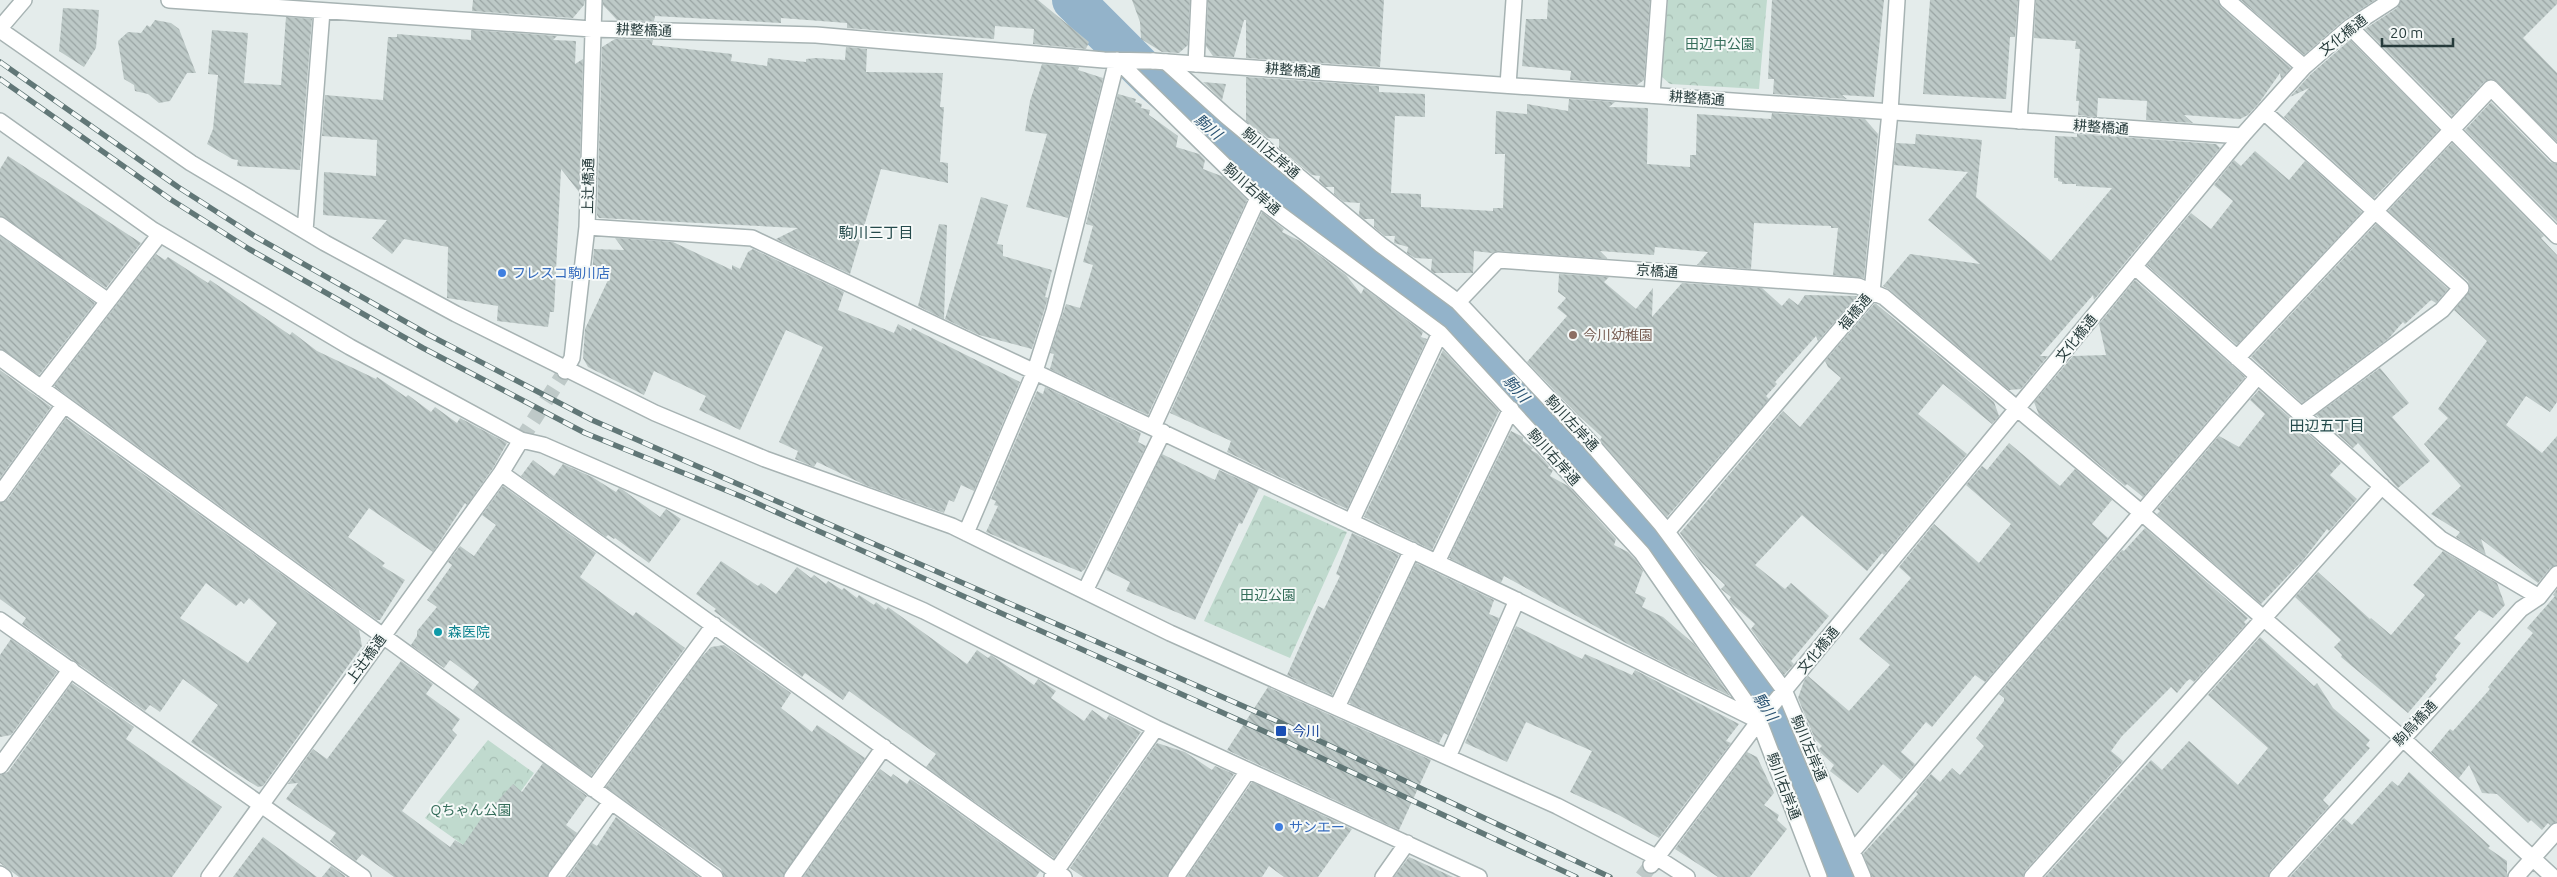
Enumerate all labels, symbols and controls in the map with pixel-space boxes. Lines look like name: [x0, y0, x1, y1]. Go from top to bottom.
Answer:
street label: 文化橋通: [2316, 11, 2370, 59]
scale bar: [2382, 15, 2453, 47]
street label: 耕整橋通: [616, 21, 672, 39]
text: 20 m: [2390, 24, 2423, 41]
park label: 田辺中公園: [1685, 36, 1755, 52]
street label: 耕整橋通: [1265, 60, 1321, 80]
street label: 耕整橋通: [1669, 88, 1725, 108]
water label: 駒川: [1191, 110, 1227, 144]
street label: 耕整橋通: [2073, 117, 2129, 137]
street label: 駒川左岸通: [1239, 124, 1303, 182]
street label: 上辻橋通: [580, 158, 596, 214]
street label: 駒川右岸通: [1220, 160, 1284, 218]
district label: 駒川三丁目: [838, 224, 914, 241]
street label: 京橋通: [1635, 262, 1679, 280]
place label: フレスコ駒川店: [512, 265, 610, 281]
marker: フレスコ駒川店: [496, 267, 508, 279]
street label: 福橋通: [1835, 291, 1875, 333]
street label: 文化橋通: [2052, 311, 2100, 365]
place label: 今川幼稚園: [1583, 327, 1653, 343]
marker: 今川幼稚園: [1567, 329, 1579, 341]
water label: 駒川: [1500, 372, 1534, 407]
street label: 駒川左岸通: [1542, 392, 1602, 454]
district label: 田辺五丁目: [2289, 417, 2365, 434]
street label: 駒川右岸通: [1525, 426, 1583, 488]
park label: 田辺公園: [1240, 587, 1296, 603]
street label: 文化橋通: [1794, 623, 1842, 677]
place label: 森医院: [448, 624, 490, 640]
marker: 森医院: [432, 626, 444, 638]
street label: 上辻橋通: [343, 632, 389, 686]
water label: 駒川: [1750, 690, 1782, 726]
street label: 駒鳥橋通: [2390, 697, 2440, 749]
street label: 駒川左岸通: [1788, 713, 1830, 783]
place label: 今川: [1292, 723, 1320, 739]
marker: 今川: [1274, 724, 1288, 738]
street label: 駒川右岸通: [1764, 750, 1804, 822]
park label: Qちゃん公園: [431, 802, 511, 818]
place label: サンエー: [1289, 819, 1345, 835]
marker: サンエー: [1273, 821, 1285, 833]

